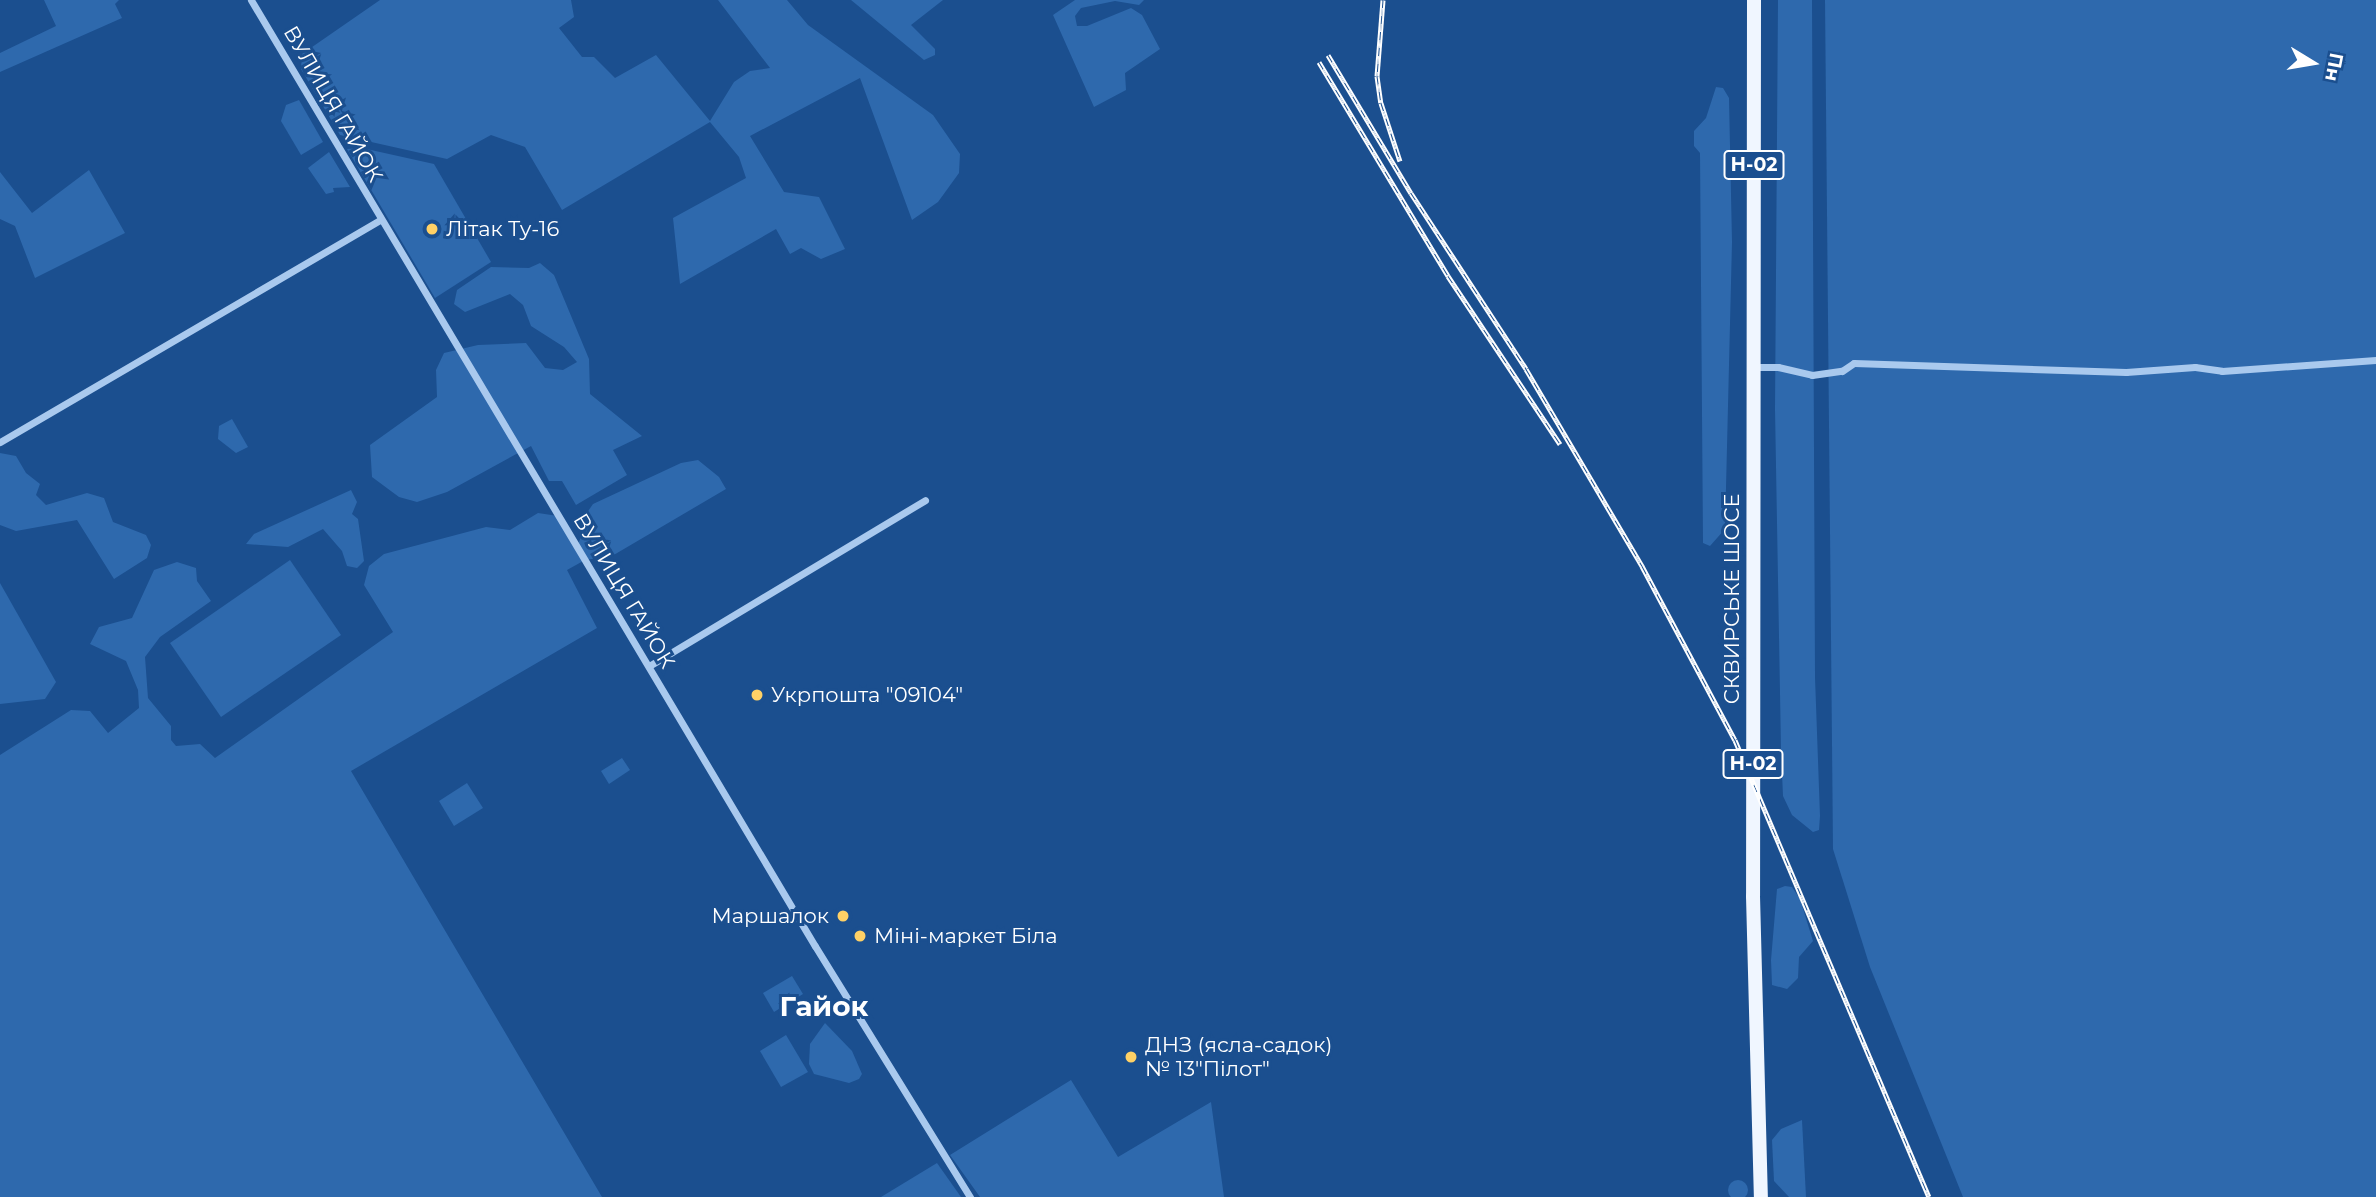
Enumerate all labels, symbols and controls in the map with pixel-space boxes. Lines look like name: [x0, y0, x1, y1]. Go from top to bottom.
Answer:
street label: ВУЛИЦЯ ГАЙОК: [278, 21, 388, 187]
north arrow: [2278, 28, 2348, 98]
text: Пн: [2320, 51, 2348, 83]
road number: Н-02: [1722, 150, 1786, 181]
place label: Літак Ту-16: [446, 216, 559, 242]
marker: Літак Ту-16: [424, 221, 440, 237]
street label: СКВИРСЬКЕ ШОСЕ: [1719, 494, 1745, 704]
street label: ВУЛИЦЯ ГАЙОК: [568, 509, 680, 673]
place label: Укрпошта "09104": [771, 682, 963, 708]
marker: Укрпошта "09104": [749, 687, 765, 703]
road number: Н-02: [1722, 748, 1784, 779]
place label: Маршалок: [712, 903, 829, 929]
marker: Маршалок: [835, 908, 851, 924]
place label: Міні-маркет Біла: [874, 923, 1057, 949]
marker: Міні-маркет Біла: [852, 928, 868, 944]
district label: Гайок: [780, 989, 868, 1023]
place label: ДНЗ (ясла-садок) № 13"Пілот": [1145, 1032, 1332, 1082]
marker: ДНЗ (ясла-садок) № 13"Пілот": [1123, 1049, 1139, 1065]

